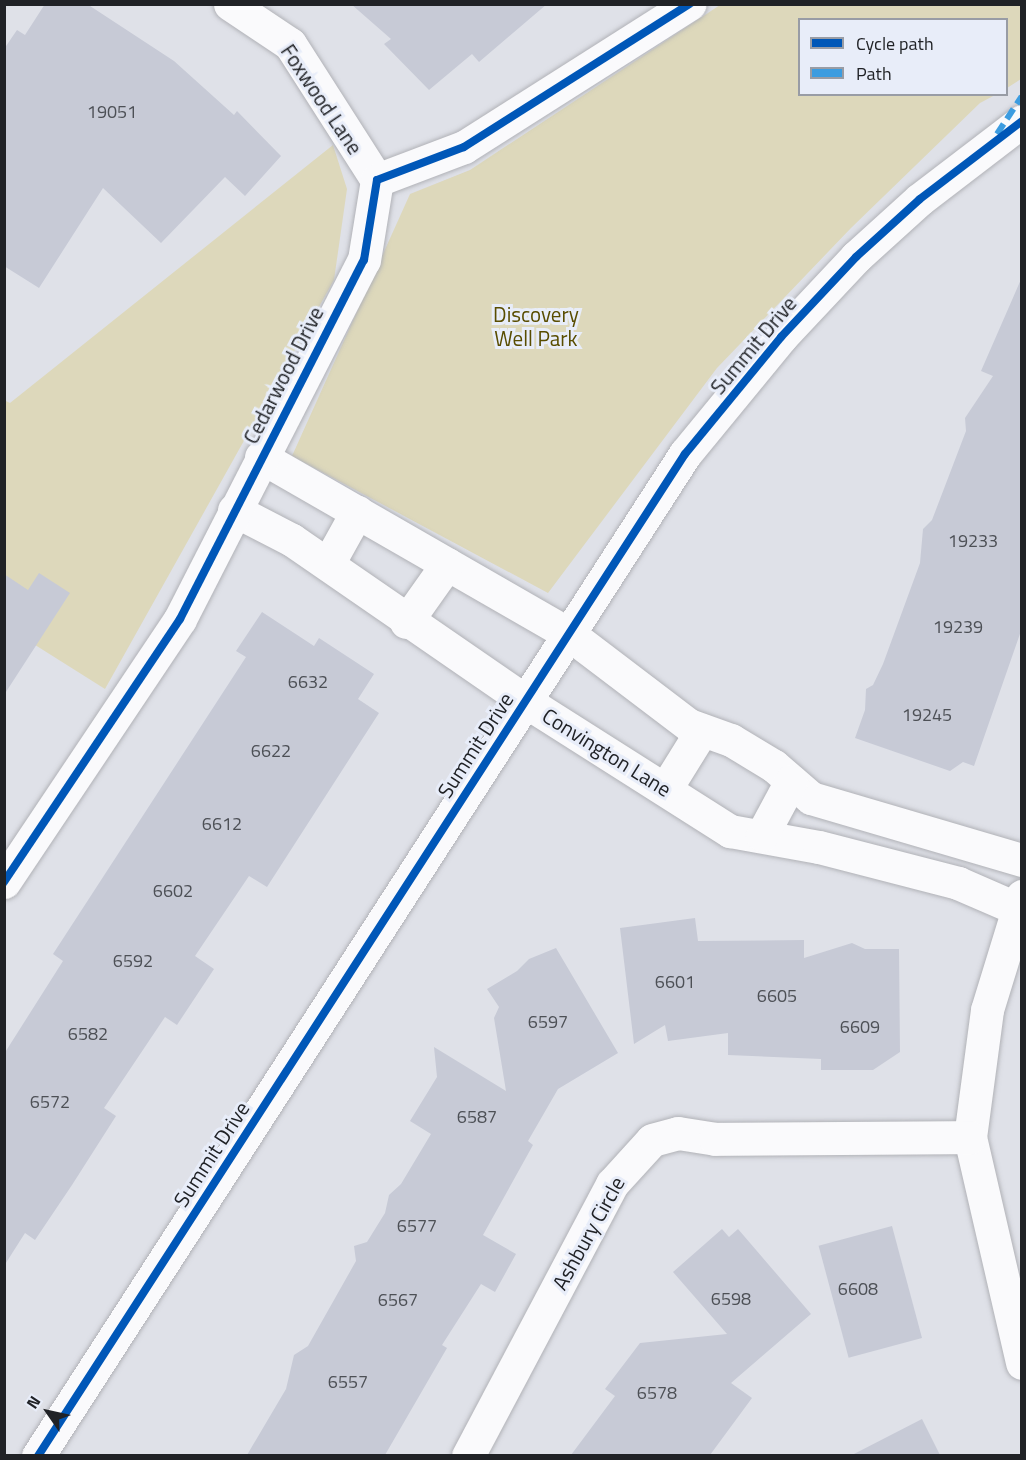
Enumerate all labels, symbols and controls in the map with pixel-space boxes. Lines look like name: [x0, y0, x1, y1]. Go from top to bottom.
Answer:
legend: [798, 18, 1008, 96]
text: Cycle path: [856, 30, 934, 57]
street label: Foxwood Lane: [276, 39, 368, 159]
text: Path: [856, 60, 892, 87]
house number: 19051: [87, 101, 137, 123]
street label: Summit Drive: [705, 291, 801, 399]
park label: Discovery Well Park: [493, 301, 579, 351]
street label: Cedarwood Drive: [238, 302, 328, 448]
house number: 19233: [948, 530, 998, 552]
house number: 19239: [933, 616, 983, 638]
house number: 6632: [288, 671, 328, 693]
street label: Summit Drive: [432, 688, 518, 802]
street label: Convington Lane: [538, 702, 676, 802]
house number: 19245: [902, 704, 952, 726]
house number: 6622: [251, 740, 291, 762]
house number: 6612: [202, 813, 242, 835]
house number: 6602: [153, 880, 193, 902]
house number: 6592: [113, 950, 153, 972]
house number: 6601: [655, 971, 695, 993]
house number: 6605: [757, 985, 797, 1007]
house number: 6597: [528, 1011, 568, 1033]
house number: 6609: [840, 1016, 880, 1038]
house number: 6582: [68, 1023, 108, 1045]
house number: 6572: [30, 1091, 70, 1113]
street label: Summit Drive: [168, 1097, 254, 1211]
house number: 6587: [457, 1106, 497, 1128]
street label: Ashbury Circle: [547, 1172, 629, 1294]
house number: 6577: [397, 1215, 437, 1237]
house number: 6608: [838, 1278, 878, 1300]
house number: 6598: [711, 1288, 751, 1310]
house number: 6567: [378, 1289, 418, 1311]
house number: 6557: [328, 1371, 368, 1393]
north arrow: [18, 1382, 78, 1442]
house number: 6578: [637, 1382, 677, 1404]
text: N: [20, 1391, 46, 1413]

